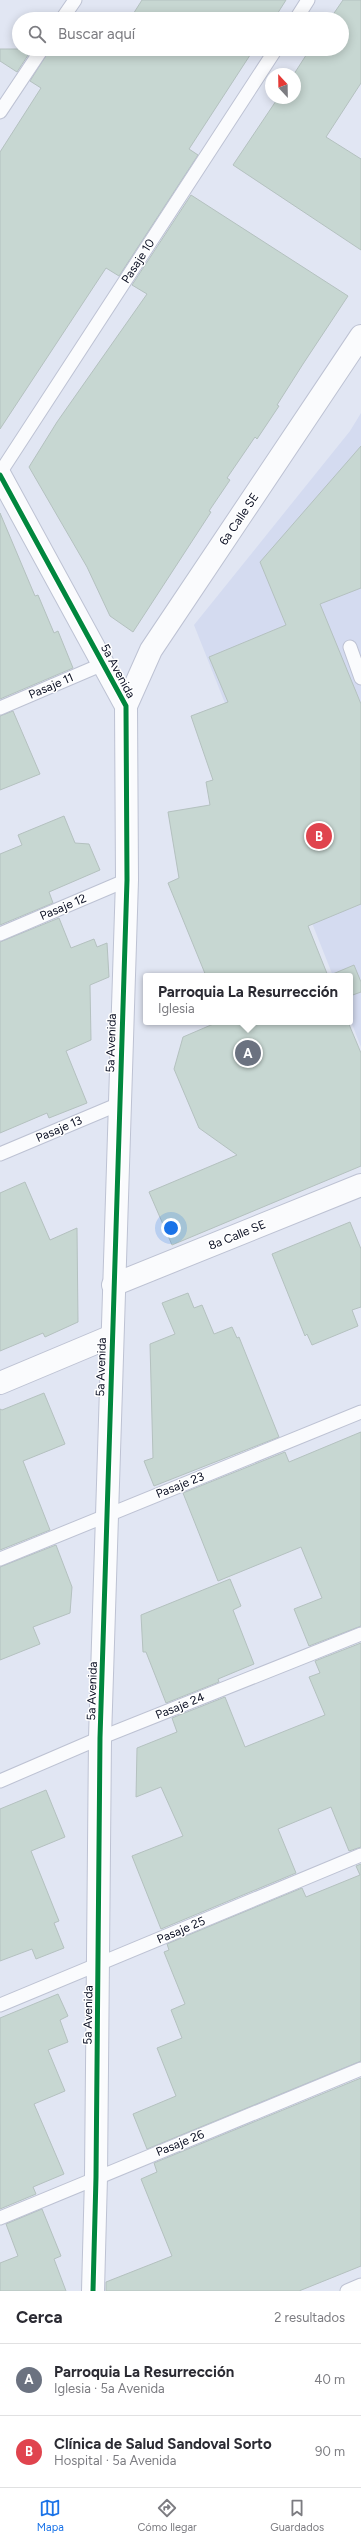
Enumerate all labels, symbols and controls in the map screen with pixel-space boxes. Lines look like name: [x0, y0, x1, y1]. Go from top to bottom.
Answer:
search box: [12, 12, 349, 56]
icon: search: [26, 23, 48, 45]
text: Buscar aquí: [58, 25, 135, 43]
north arrow: [265, 68, 301, 104]
street label: Pasaje 10: [118, 236, 158, 286]
street label: 6a Calle SE: [216, 490, 262, 548]
street label: 5a Avenida: [98, 642, 138, 700]
street label: Pasaje 11: [26, 670, 76, 702]
pin: B: [306, 821, 332, 851]
street label: Pasaje 12: [38, 891, 88, 923]
popup: [143, 973, 353, 1025]
text: Parroquia La Resurrección: [158, 983, 338, 1001]
text: Iglesia: [158, 1001, 195, 1016]
street label: 5a Avenida: [103, 1013, 119, 1073]
pin: A: [235, 1038, 261, 1068]
street label: Pasaje 13: [34, 1113, 84, 1145]
street label: 8a Calle SE: [206, 1217, 268, 1253]
your location: [161, 1218, 181, 1238]
street label: 5a Avenida: [93, 1337, 109, 1397]
street label: Pasaje 23: [154, 1469, 206, 1501]
street label: 5a Avenida: [84, 1661, 100, 1721]
street label: Pasaje 24: [153, 1690, 207, 1722]
street label: Pasaje 25: [155, 1914, 207, 1946]
street label: 5a Avenida: [80, 1985, 96, 2045]
street label: Pasaje 26: [154, 2127, 206, 2159]
text: Cerca: [16, 2307, 63, 2327]
text: 2 resultados: [274, 2310, 345, 2325]
text: Parroquia La Resurrección: [54, 2363, 234, 2381]
text: A: [24, 2372, 34, 2387]
text: 40 m: [314, 2372, 345, 2387]
text: Iglesia · 5a Avenida: [54, 2381, 165, 2396]
text: Clínica de Salud Sandoval Sorto: [54, 2435, 272, 2453]
text: B: [25, 2444, 33, 2459]
text: 90 m: [315, 2444, 345, 2459]
text: Hospital · 5a Avenida: [54, 2453, 176, 2468]
tab: Mapa: [37, 2497, 64, 2534]
tab: Cómo llegar: [137, 2497, 197, 2534]
tab: Guardados: [270, 2497, 324, 2534]

